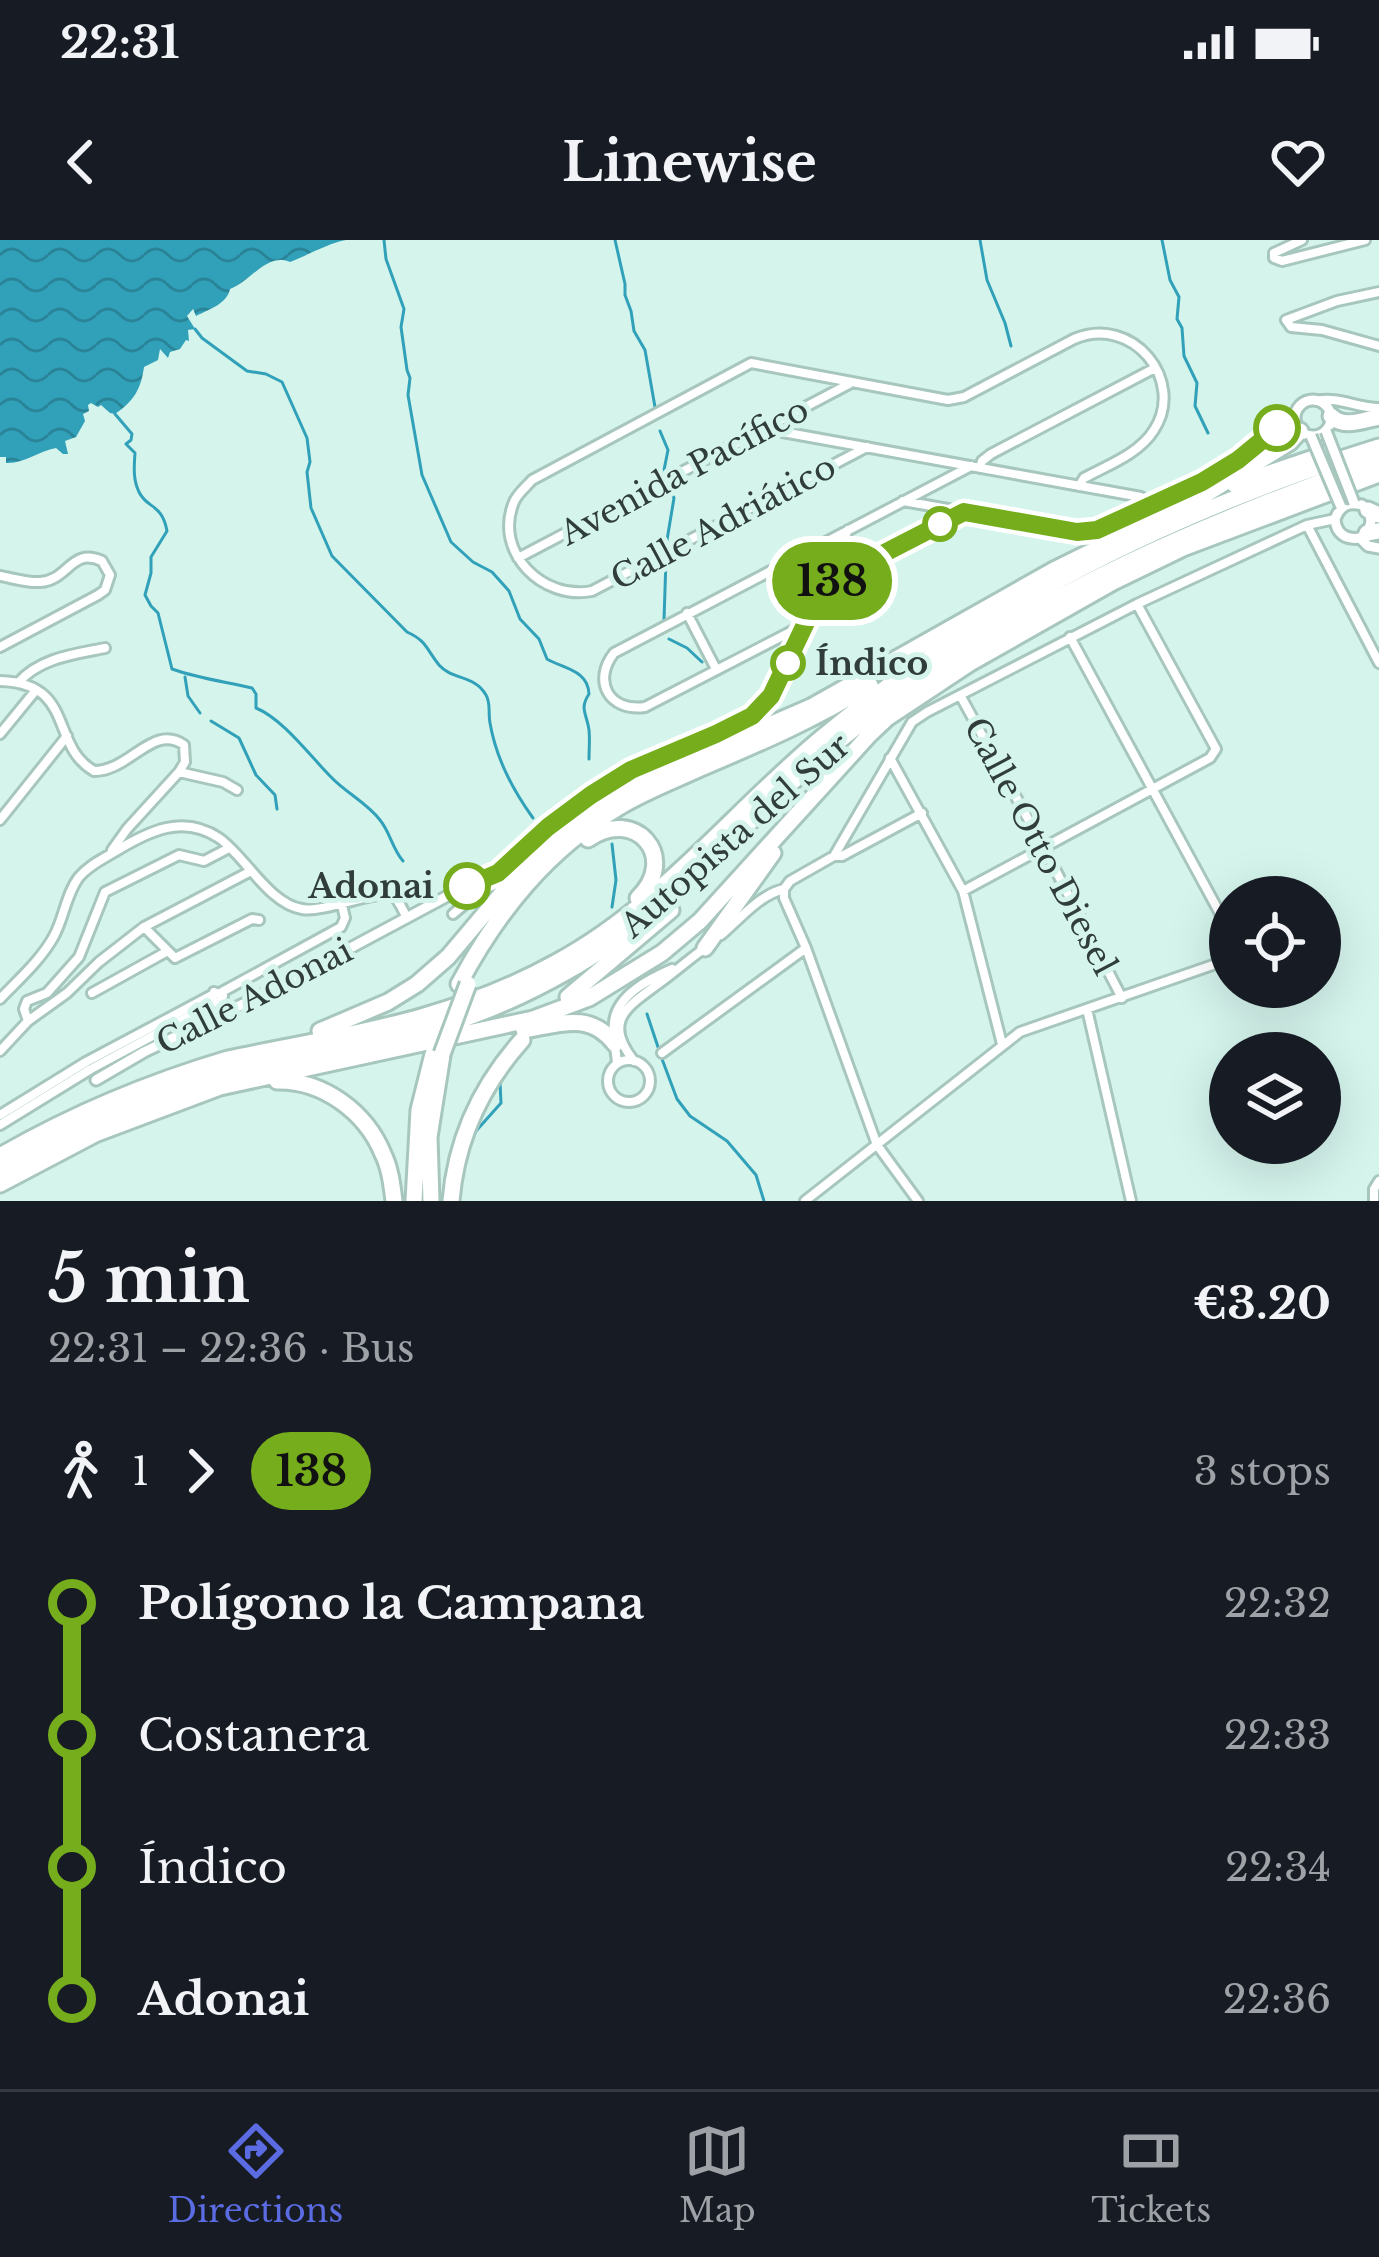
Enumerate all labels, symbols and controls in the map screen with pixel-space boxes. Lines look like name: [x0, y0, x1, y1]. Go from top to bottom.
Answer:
text: 22:31: [60, 14, 180, 70]
icon: back: [48, 129, 114, 195]
text: Linewise: [562, 129, 817, 196]
icon: heart: [1265, 129, 1331, 195]
street label: Avenida Pacífico: [552, 389, 816, 555]
unlabelled marker: [1255, 406, 1299, 450]
street label: Calle Adriático: [604, 446, 843, 599]
unlabelled marker: [924, 508, 956, 540]
line badge: 138: [763, 542, 901, 620]
text: 138: [796, 555, 868, 607]
place label: Índico: [815, 643, 928, 684]
marker: Índico: [772, 647, 804, 679]
street label: Calle Otto Diesel: [955, 710, 1126, 982]
street label: Autopista del Sur: [612, 725, 858, 947]
marker: Adonai: [445, 864, 489, 908]
place label: Adonai: [307, 866, 434, 907]
map controls: [1209, 876, 1341, 1164]
button: locate: [1209, 876, 1341, 1008]
street label: Calle Adonai: [149, 930, 359, 1063]
button: layers: [1209, 1032, 1341, 1164]
text: 5 min: [48, 1238, 250, 1320]
text: €3.20: [1193, 1275, 1331, 1331]
text: 22:31 – 22:36 · Bus: [48, 1324, 415, 1373]
icon: walk: [48, 1438, 114, 1504]
icon: forward: [167, 1438, 233, 1504]
text: 138: [275, 1445, 347, 1497]
text: 1: [132, 1447, 149, 1496]
text: 3 stops: [1194, 1447, 1331, 1496]
text: Polígono la Campana: [138, 1575, 644, 1631]
text: 22:32: [1224, 1579, 1331, 1628]
text: Costanera: [138, 1707, 369, 1763]
text: 22:33: [1224, 1711, 1331, 1760]
text: Índico: [138, 1839, 287, 1895]
text: 22:34: [1225, 1843, 1331, 1892]
text: Adonai: [138, 1971, 309, 2027]
text: 22:36: [1223, 1975, 1331, 2024]
tab: Directions: [168, 2118, 343, 2231]
tab: Map: [679, 2118, 756, 2231]
tab: Tickets: [1091, 2118, 1211, 2231]

